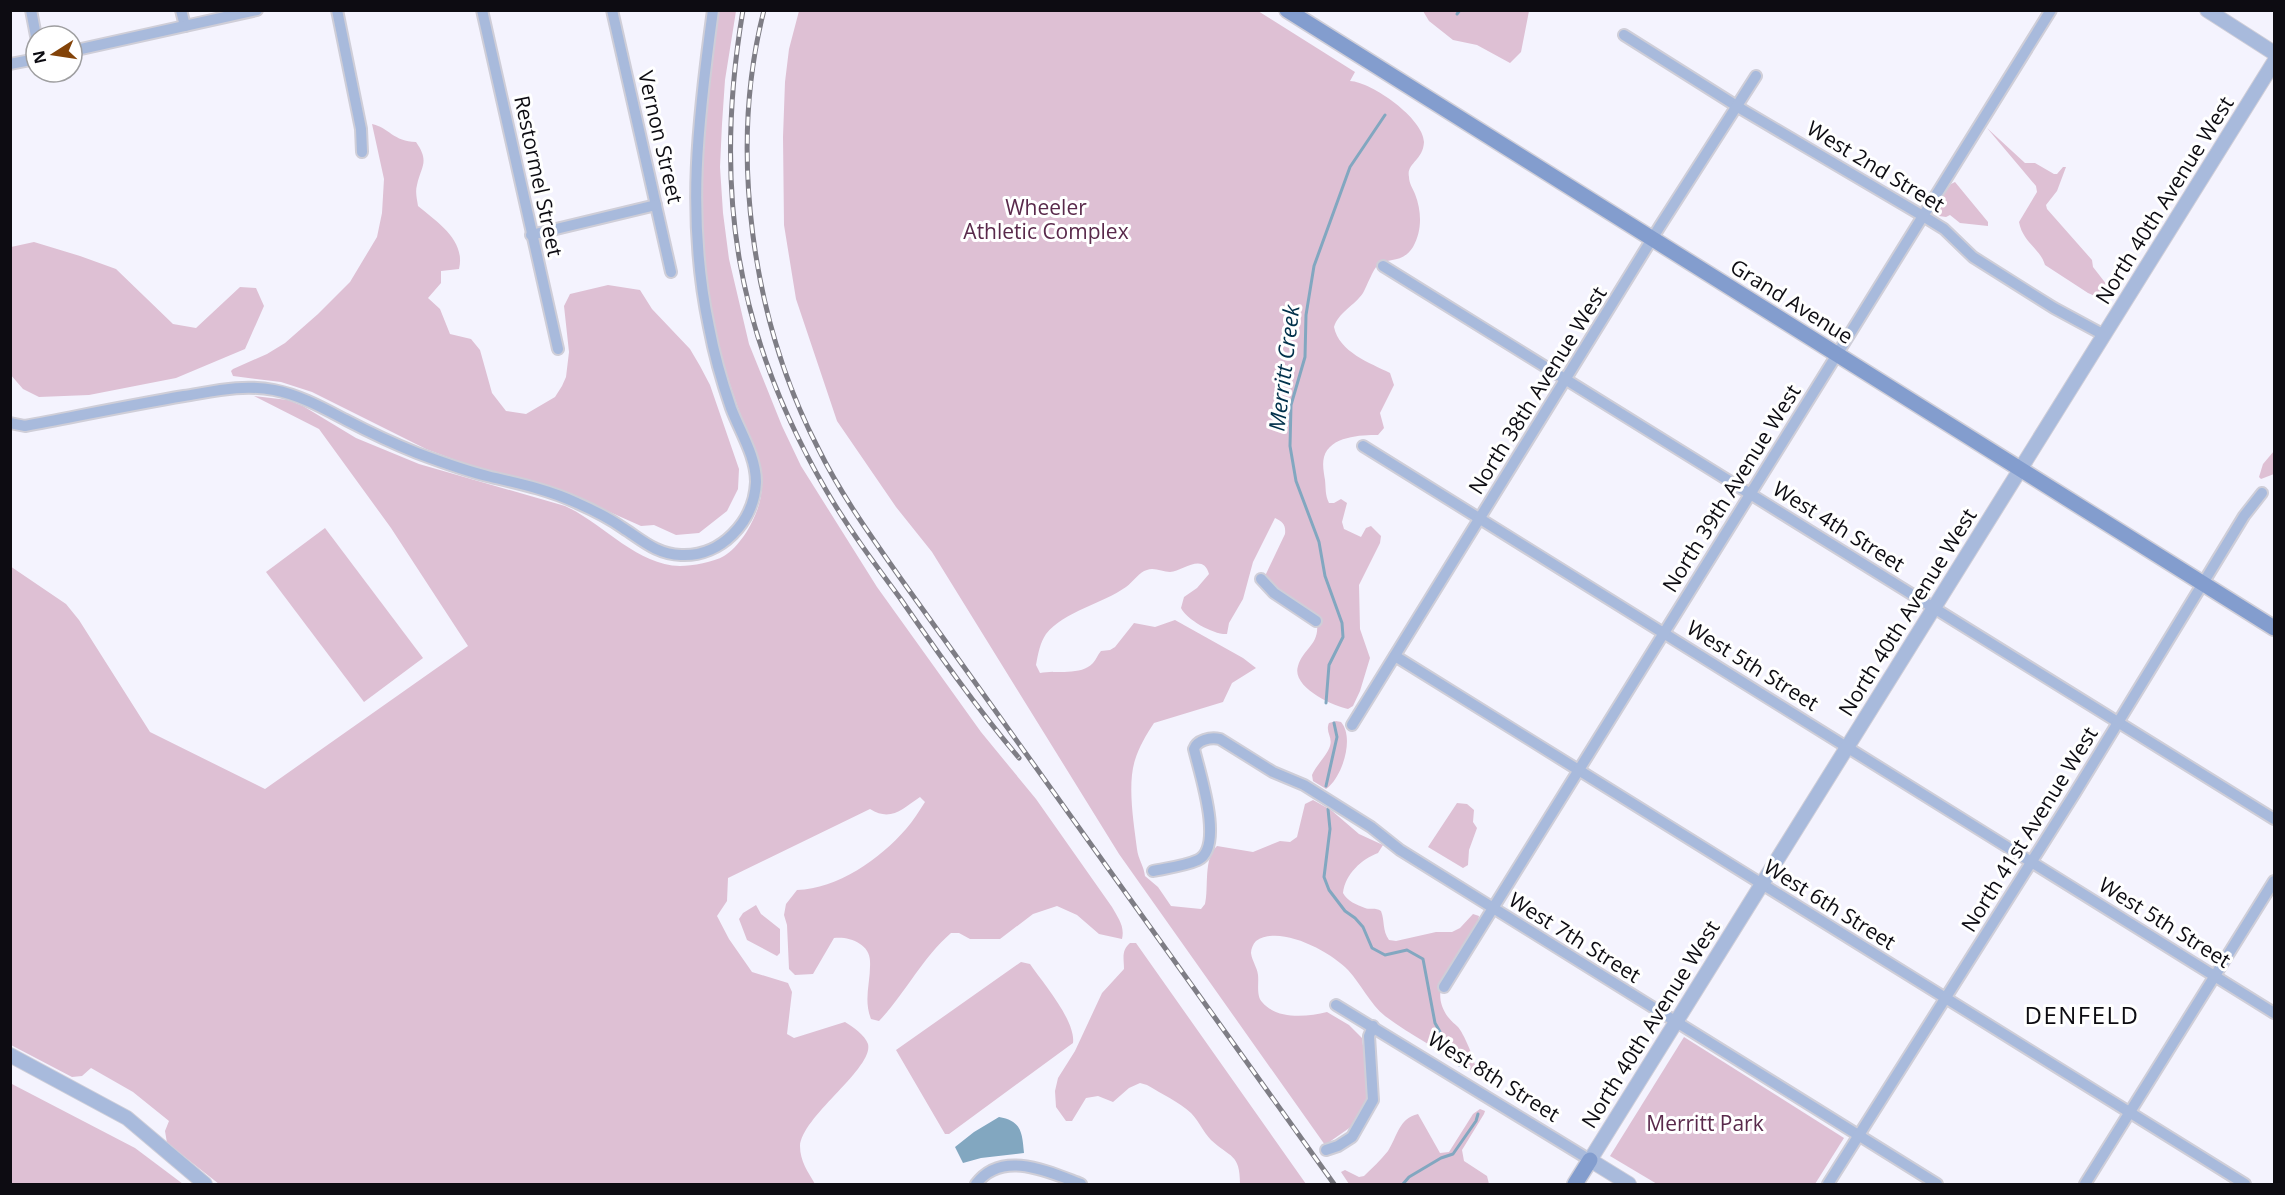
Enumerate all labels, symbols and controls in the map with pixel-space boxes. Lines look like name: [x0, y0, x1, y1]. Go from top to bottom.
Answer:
north arrow: [24, 24, 84, 84]
text: N: [27, 48, 51, 66]
street label: Vernon Street: [632, 68, 690, 206]
street label: North 40th Avenue West: [2089, 91, 2239, 309]
street label: Restormel Street: [508, 93, 570, 259]
street label: West 2nd Street: [1802, 114, 1950, 218]
park label: Wheeler Athletic Complex: [963, 193, 1129, 245]
street label: Grand Avenue: [1725, 252, 1859, 350]
street label: North 38th Avenue West: [1462, 281, 1612, 499]
water label: Merritt Creek: [1260, 302, 1306, 433]
street label: North 39th Avenue West: [1656, 379, 1806, 597]
street label: West 4th Street: [1768, 474, 1910, 578]
street label: North 40th Avenue West: [1832, 503, 1982, 721]
street label: West 5th Street: [1682, 613, 1824, 717]
street label: North 41st Avenue West: [1954, 721, 2104, 937]
street label: West 6th Street: [1759, 852, 1901, 956]
street label: West 5th Street: [2094, 870, 2236, 974]
street label: West 7th Street: [1504, 885, 1646, 989]
street label: North 40th Avenue West: [1575, 915, 1725, 1133]
district label: DENFELD: [2025, 998, 2139, 1031]
street label: West 8th Street: [1423, 1024, 1565, 1128]
park label: Merritt Park: [1646, 1109, 1764, 1137]

